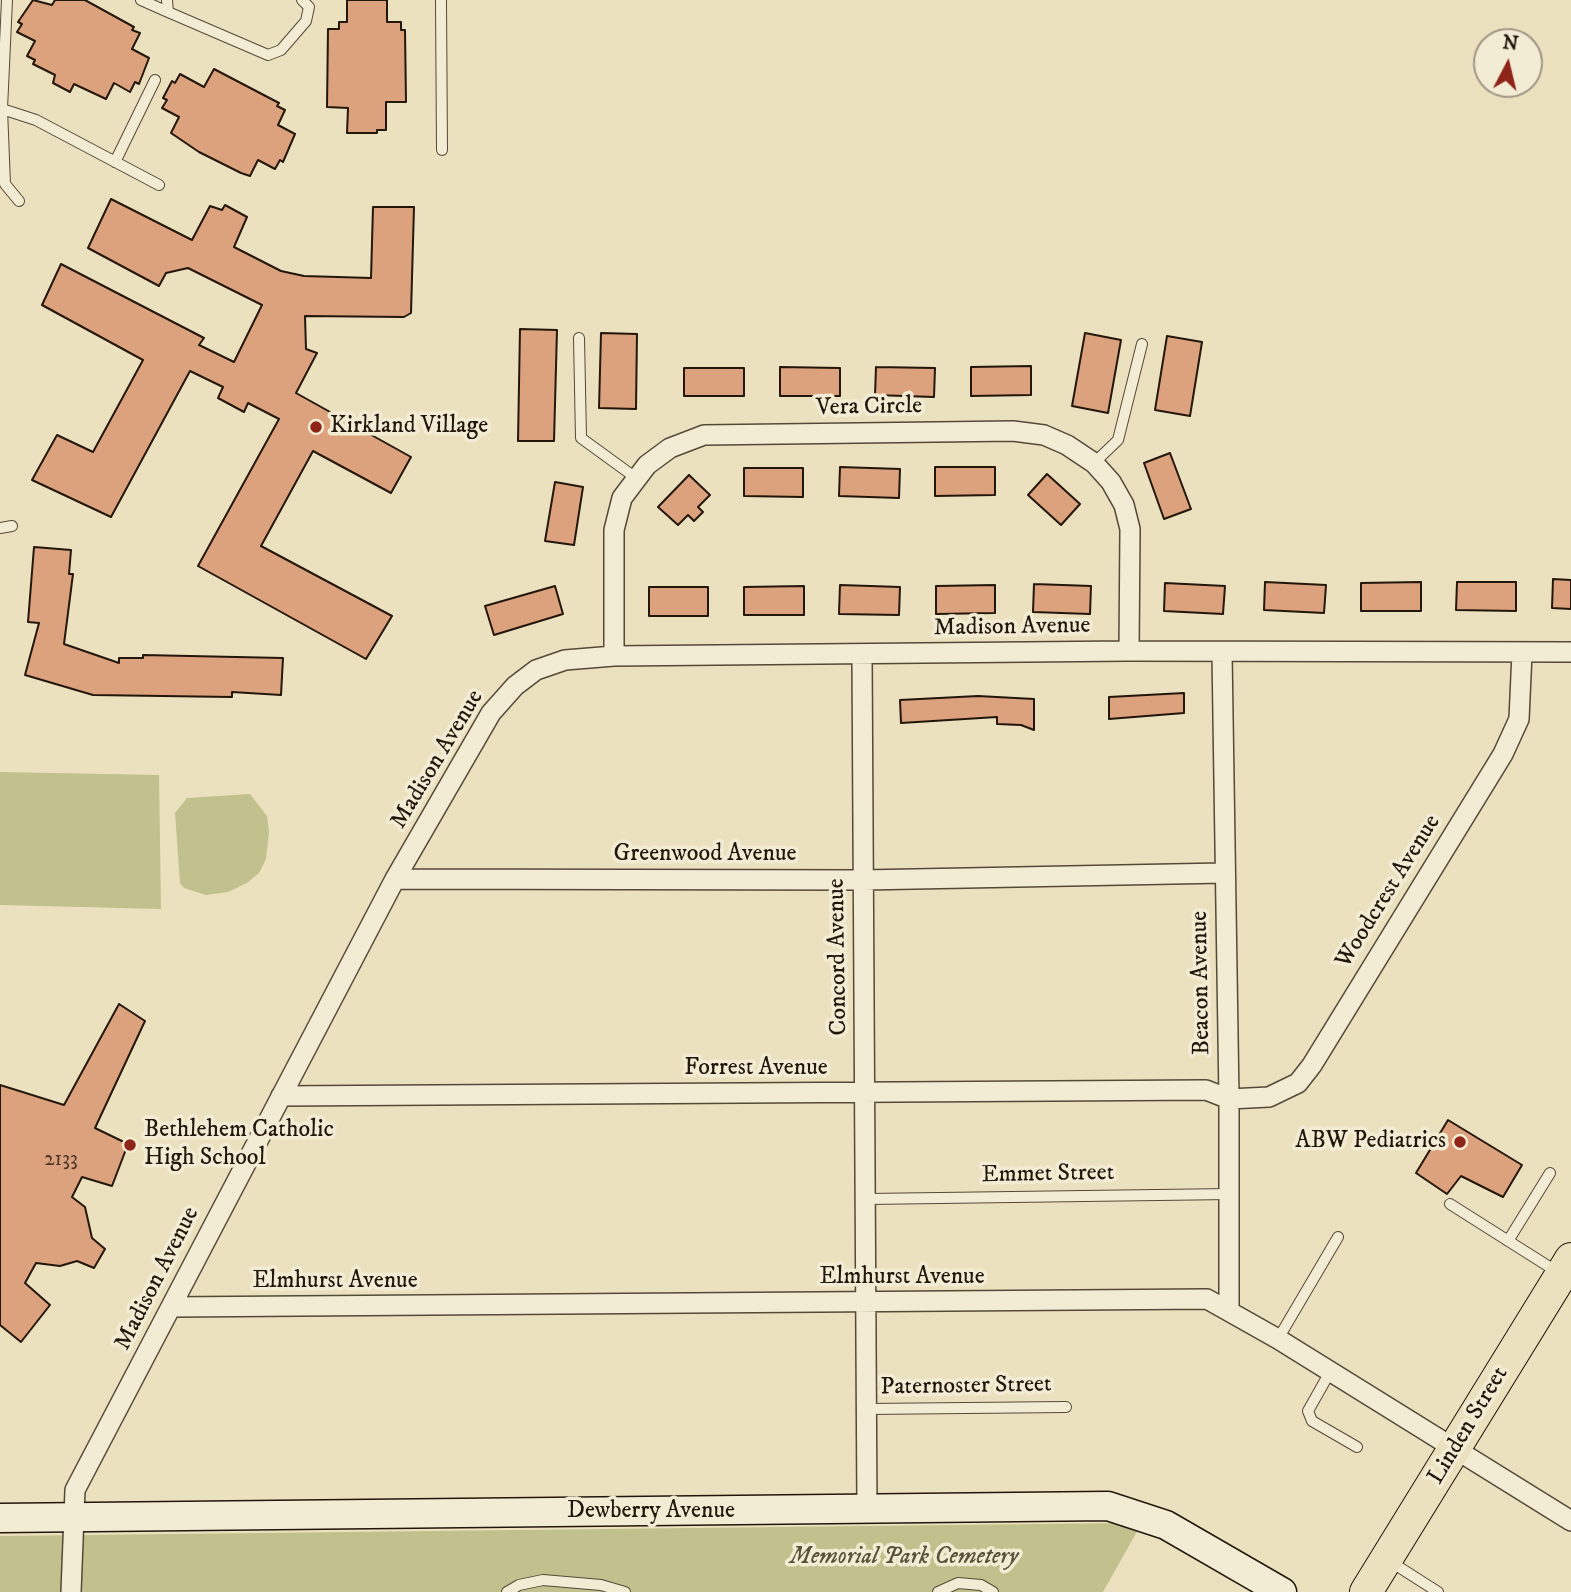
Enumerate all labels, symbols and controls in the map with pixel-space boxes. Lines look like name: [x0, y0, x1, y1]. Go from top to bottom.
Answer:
north arrow: [1473, 28, 1543, 98]
text: N: [1501, 31, 1520, 56]
street label: Vera Circle: [816, 393, 922, 423]
place label: Kirkland Village: [330, 413, 488, 441]
marker: Kirkland Village: [308, 419, 324, 435]
street label: Madison Avenue: [933, 612, 1091, 644]
street label: Madison Avenue: [385, 685, 491, 835]
street label: Woodcrest Avenue: [1330, 810, 1448, 974]
street label: Greenwood Avenue: [614, 841, 796, 869]
street label: Concord Avenue: [823, 878, 855, 1036]
street label: Beacon Avenue: [1186, 911, 1218, 1055]
street label: Forrest Avenue: [684, 1055, 828, 1083]
place label: Bethlehem Catholic High School: [144, 1117, 334, 1173]
place label: ABW Pediatrics: [1295, 1128, 1446, 1156]
marker: ABW Pediatrics: [1452, 1134, 1468, 1150]
marker: Bethlehem Catholic High School: [122, 1137, 138, 1153]
house number: 2133: [44, 1148, 78, 1174]
street label: Emmet Street: [982, 1159, 1114, 1191]
street label: Madison Avenue: [110, 1203, 206, 1355]
street label: Elmhurst Avenue: [819, 1264, 985, 1292]
street label: Elmhurst Avenue: [252, 1268, 418, 1296]
street label: Linden Street: [1423, 1362, 1515, 1490]
street label: Paternoster Street: [880, 1371, 1052, 1403]
street label: Dewberry Avenue: [567, 1498, 735, 1526]
park label: Memorial Park Cemetery: [790, 1544, 1018, 1572]

